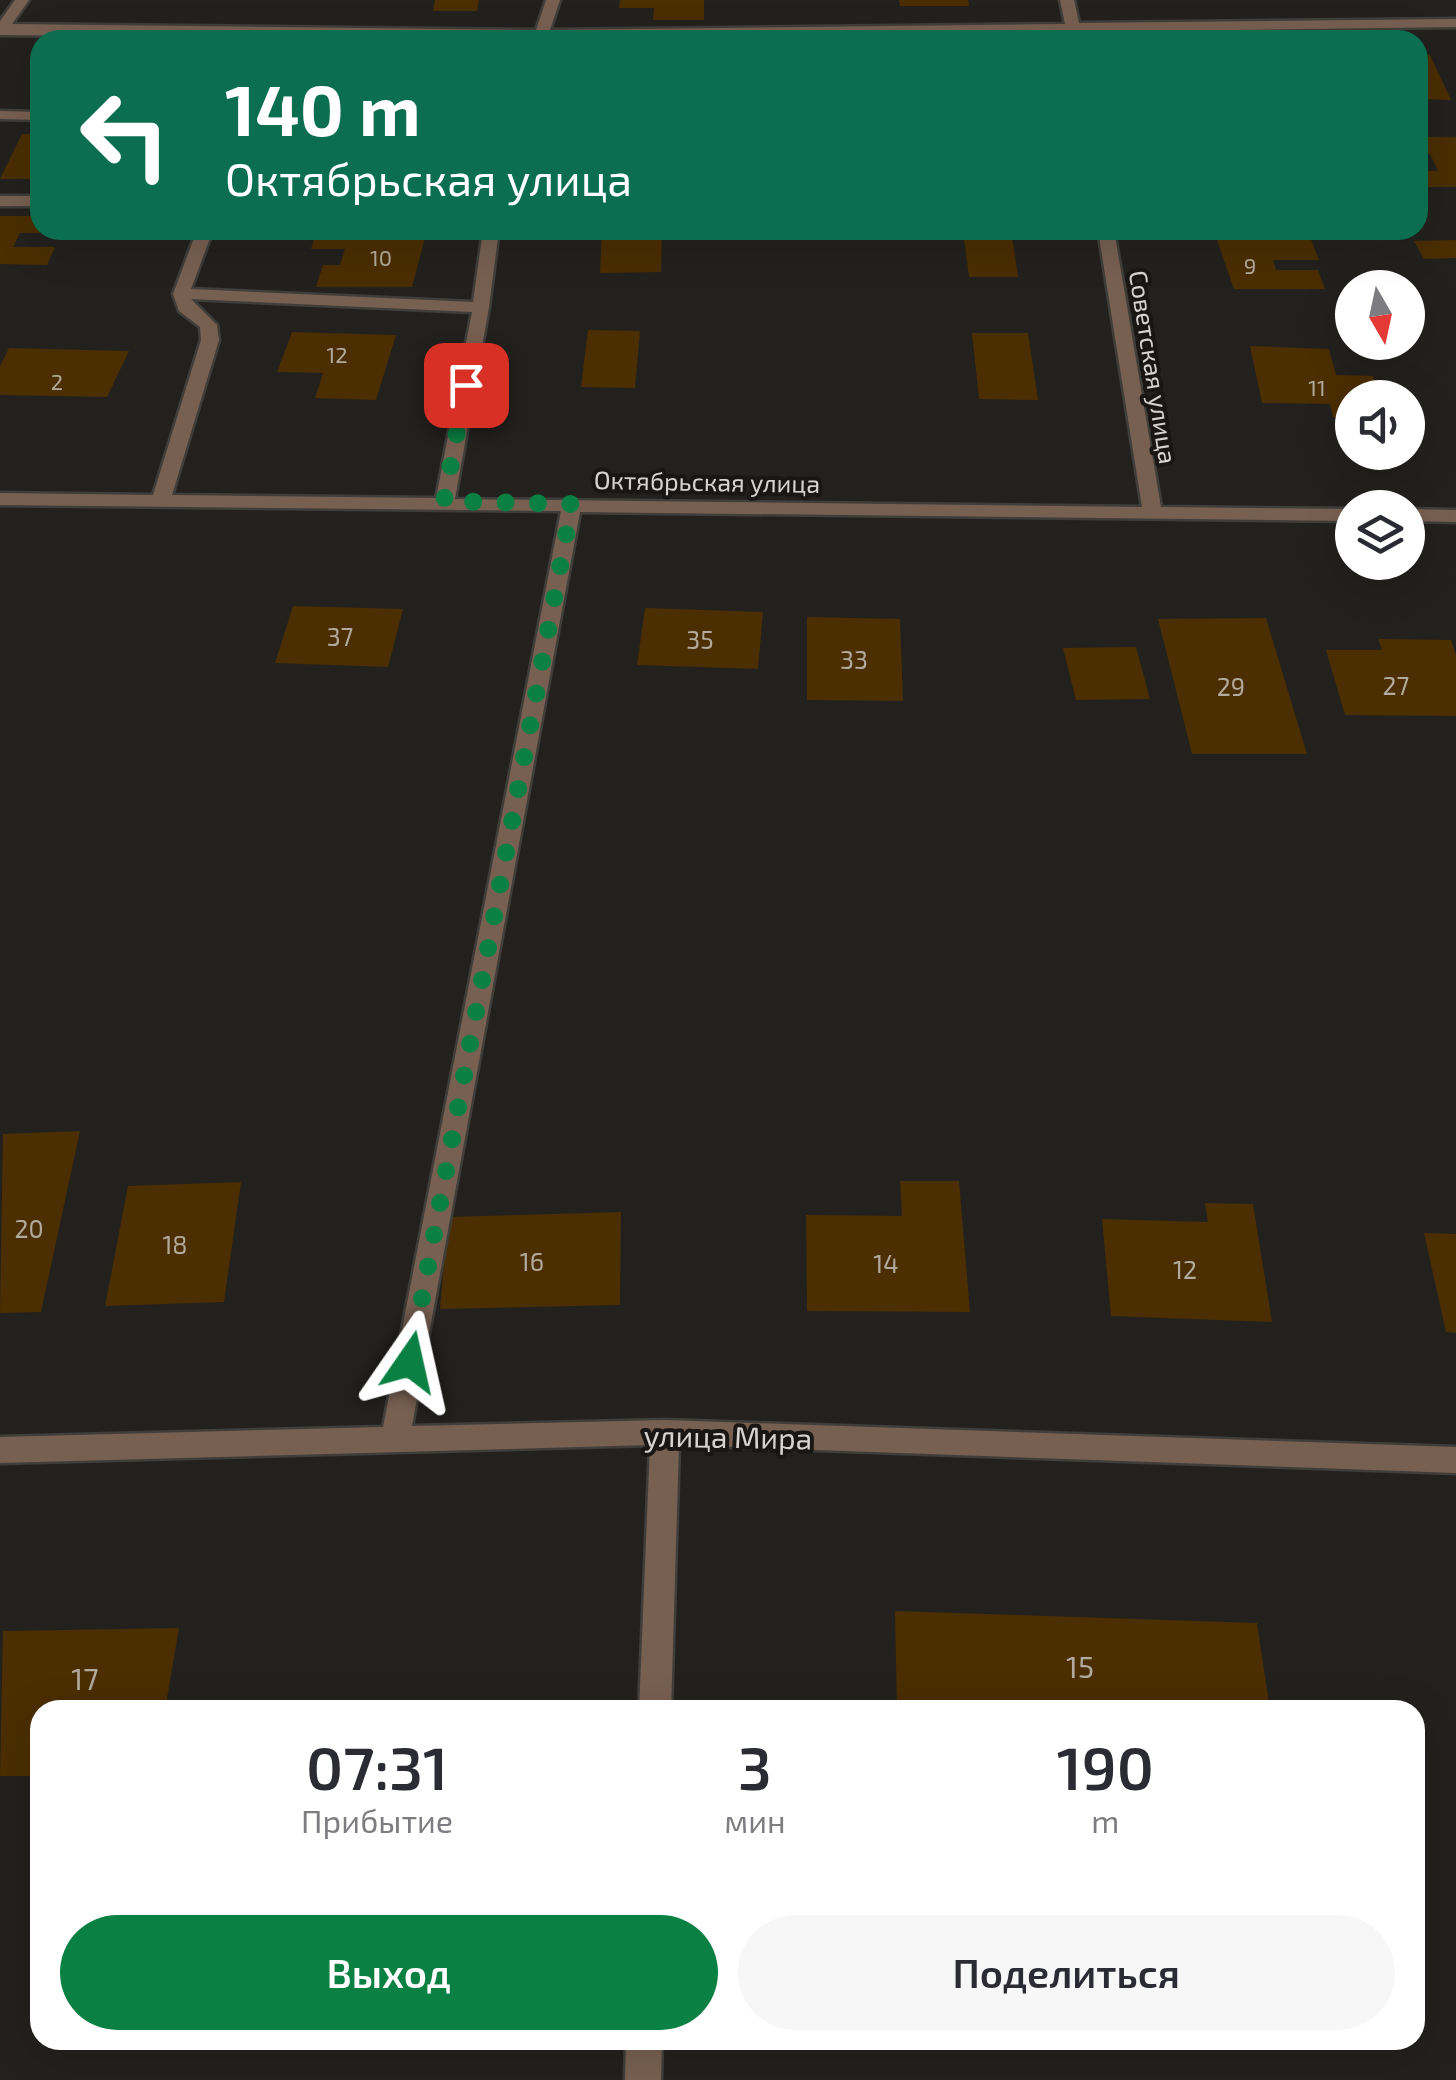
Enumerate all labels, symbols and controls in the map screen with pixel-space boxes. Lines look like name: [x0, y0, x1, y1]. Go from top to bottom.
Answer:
text: 140 m: [225, 66, 421, 150]
icon: left: [60, 70, 190, 200]
text: Октябрьская улица: [225, 151, 632, 205]
house number: 10: [370, 244, 392, 270]
house number: 9: [1244, 252, 1256, 278]
street label: Советская улица: [1123, 268, 1184, 466]
north arrow: [1335, 270, 1425, 360]
map controls: [1335, 270, 1425, 580]
house number: 12: [326, 341, 348, 367]
pin: [424, 343, 509, 428]
icon: arrive: [439, 358, 494, 413]
house number: 2: [51, 368, 63, 394]
house number: 11: [1308, 374, 1326, 400]
button: sound: [1335, 380, 1425, 470]
street label: Октябрьская улица: [594, 464, 820, 499]
button: layers: [1335, 490, 1425, 580]
house number: 37: [327, 621, 354, 651]
house number: 35: [686, 624, 714, 654]
house number: 33: [840, 644, 868, 674]
house number: 27: [1383, 670, 1410, 700]
house number: 29: [1217, 671, 1245, 701]
house number: 20: [14, 1213, 44, 1243]
house number: 18: [162, 1229, 188, 1259]
house number: 16: [520, 1246, 544, 1276]
house number: 14: [873, 1248, 899, 1278]
house number: 12: [1173, 1254, 1197, 1284]
position arrow: [358, 1310, 462, 1414]
street label: улица Мира: [643, 1417, 813, 1456]
house number: 15: [1066, 1648, 1094, 1684]
house number: 17: [71, 1660, 99, 1696]
text: 07:31: [306, 1730, 448, 1802]
text: 3: [738, 1730, 772, 1802]
text: 190: [1057, 1730, 1154, 1802]
text: Прибытие: [301, 1801, 453, 1839]
text: мин: [724, 1801, 786, 1839]
text: m: [1091, 1801, 1119, 1839]
button: Выход: [60, 1915, 718, 2030]
button: Поделиться: [738, 1915, 1395, 2030]

